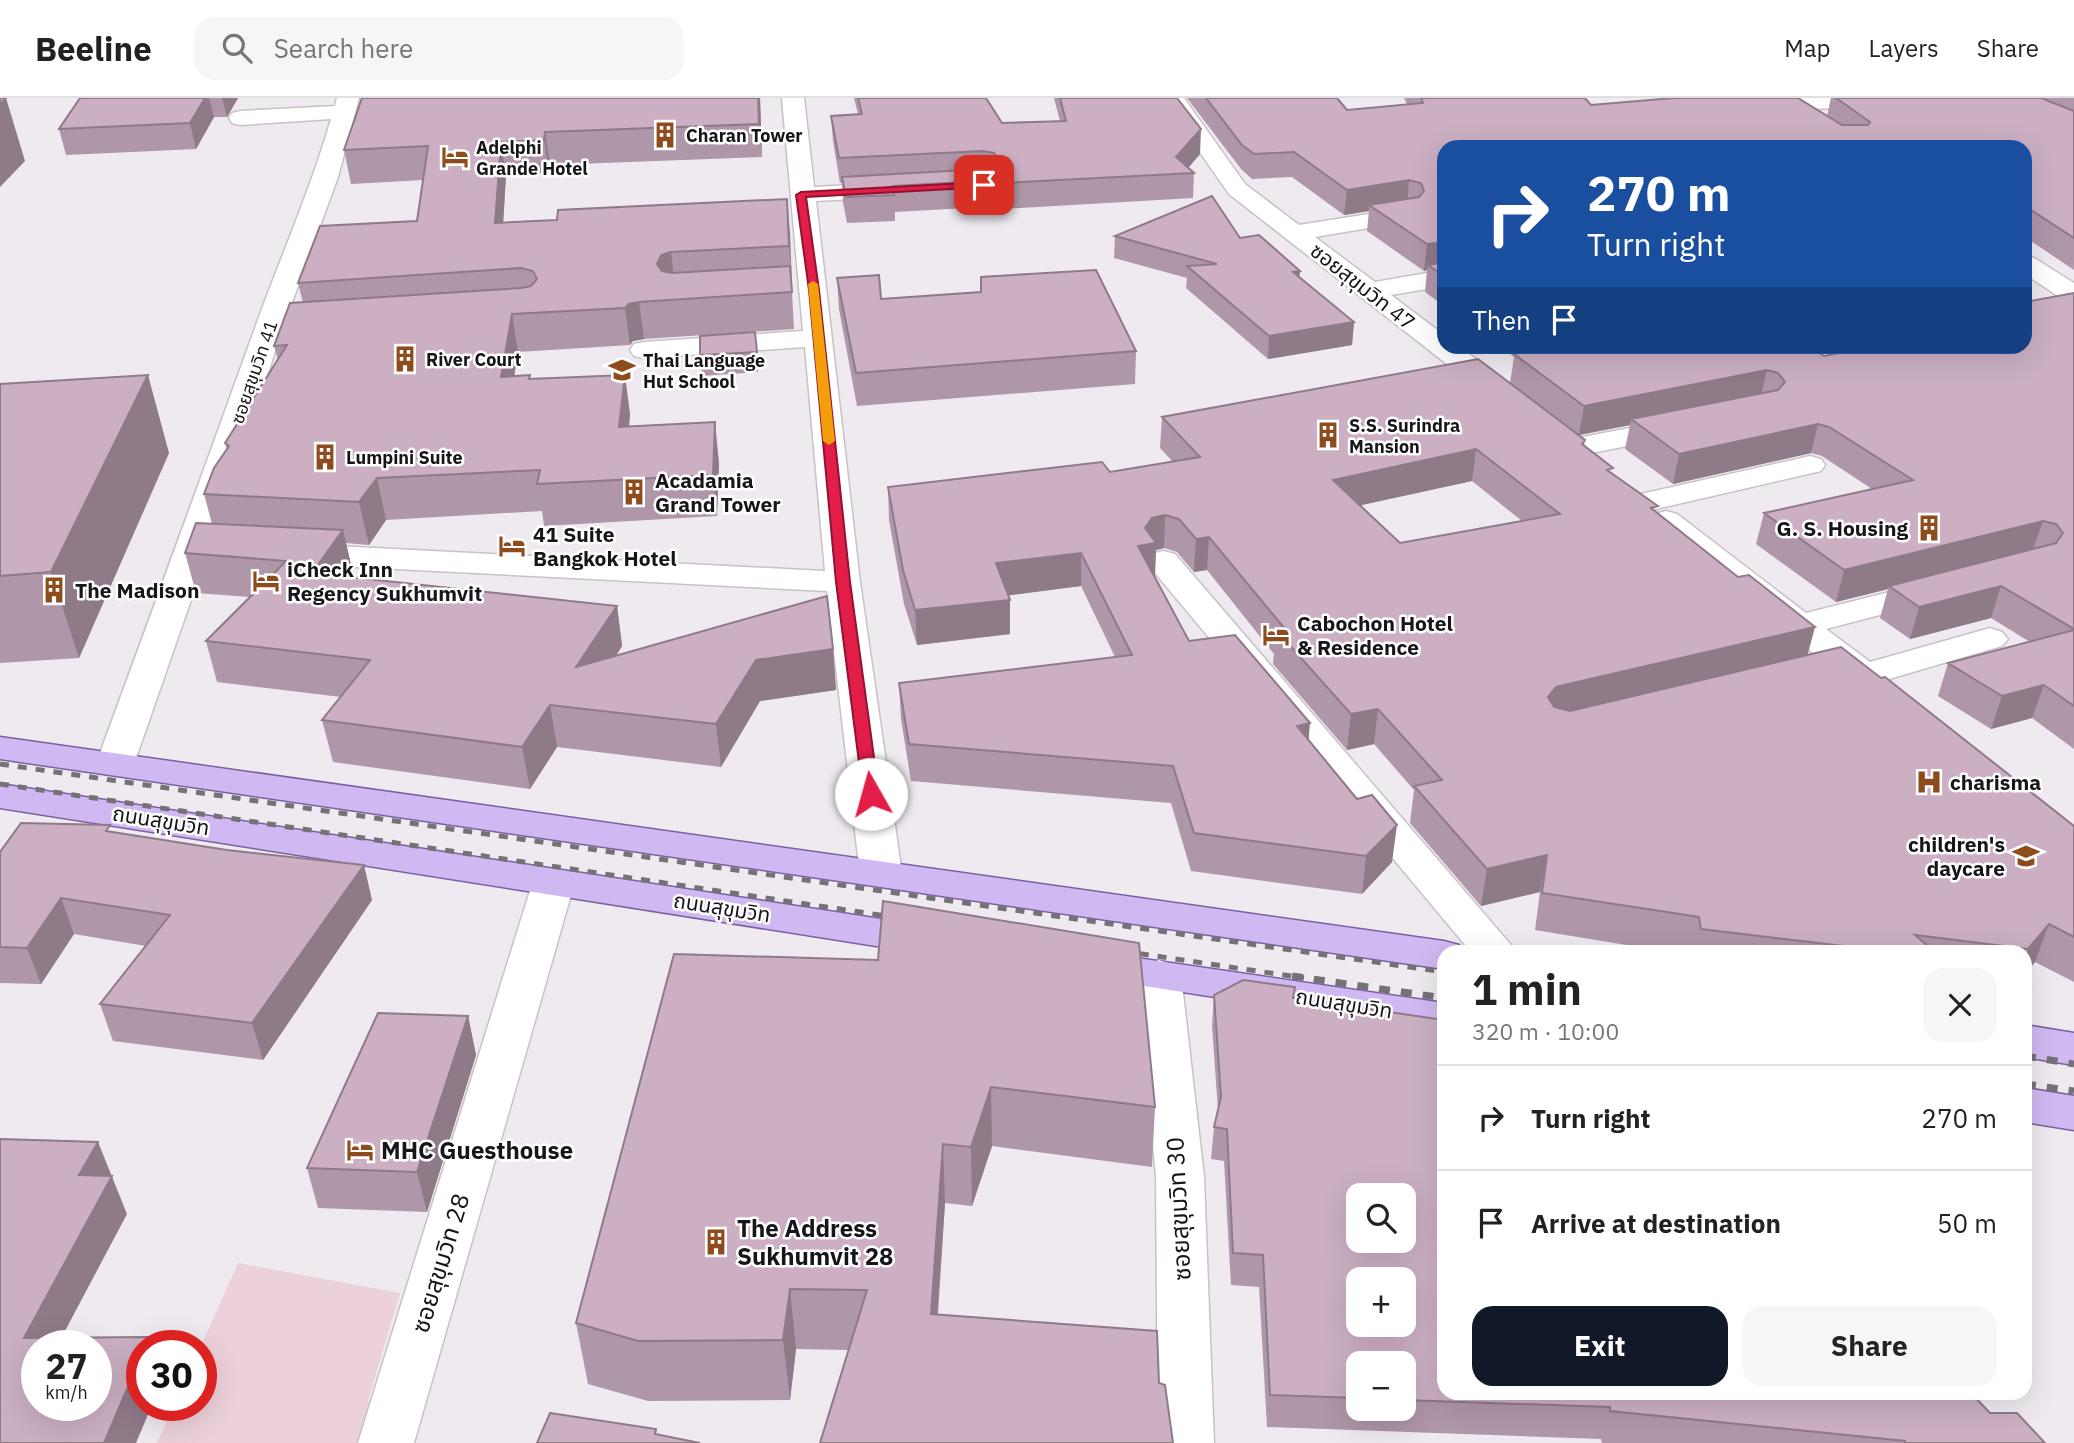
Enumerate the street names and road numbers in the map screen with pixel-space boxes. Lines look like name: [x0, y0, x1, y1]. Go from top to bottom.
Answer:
street label: ซอยสุขุมวิท 47: [1305, 236, 1421, 336]
street label: ซอยสุขุมวิท 41: [226, 317, 282, 427]
street label: ถนนสุขุมวิท: [110, 799, 212, 841]
street label: ถนนสุขุมวิท: [671, 886, 773, 928]
street label: ถนนสุขุมวิท: [1293, 982, 1395, 1024]
street label: ซอยสุขุมวิท 30: [1158, 1136, 1198, 1282]
street label: ซอยสุขุมวิท 28: [404, 1190, 476, 1336]

